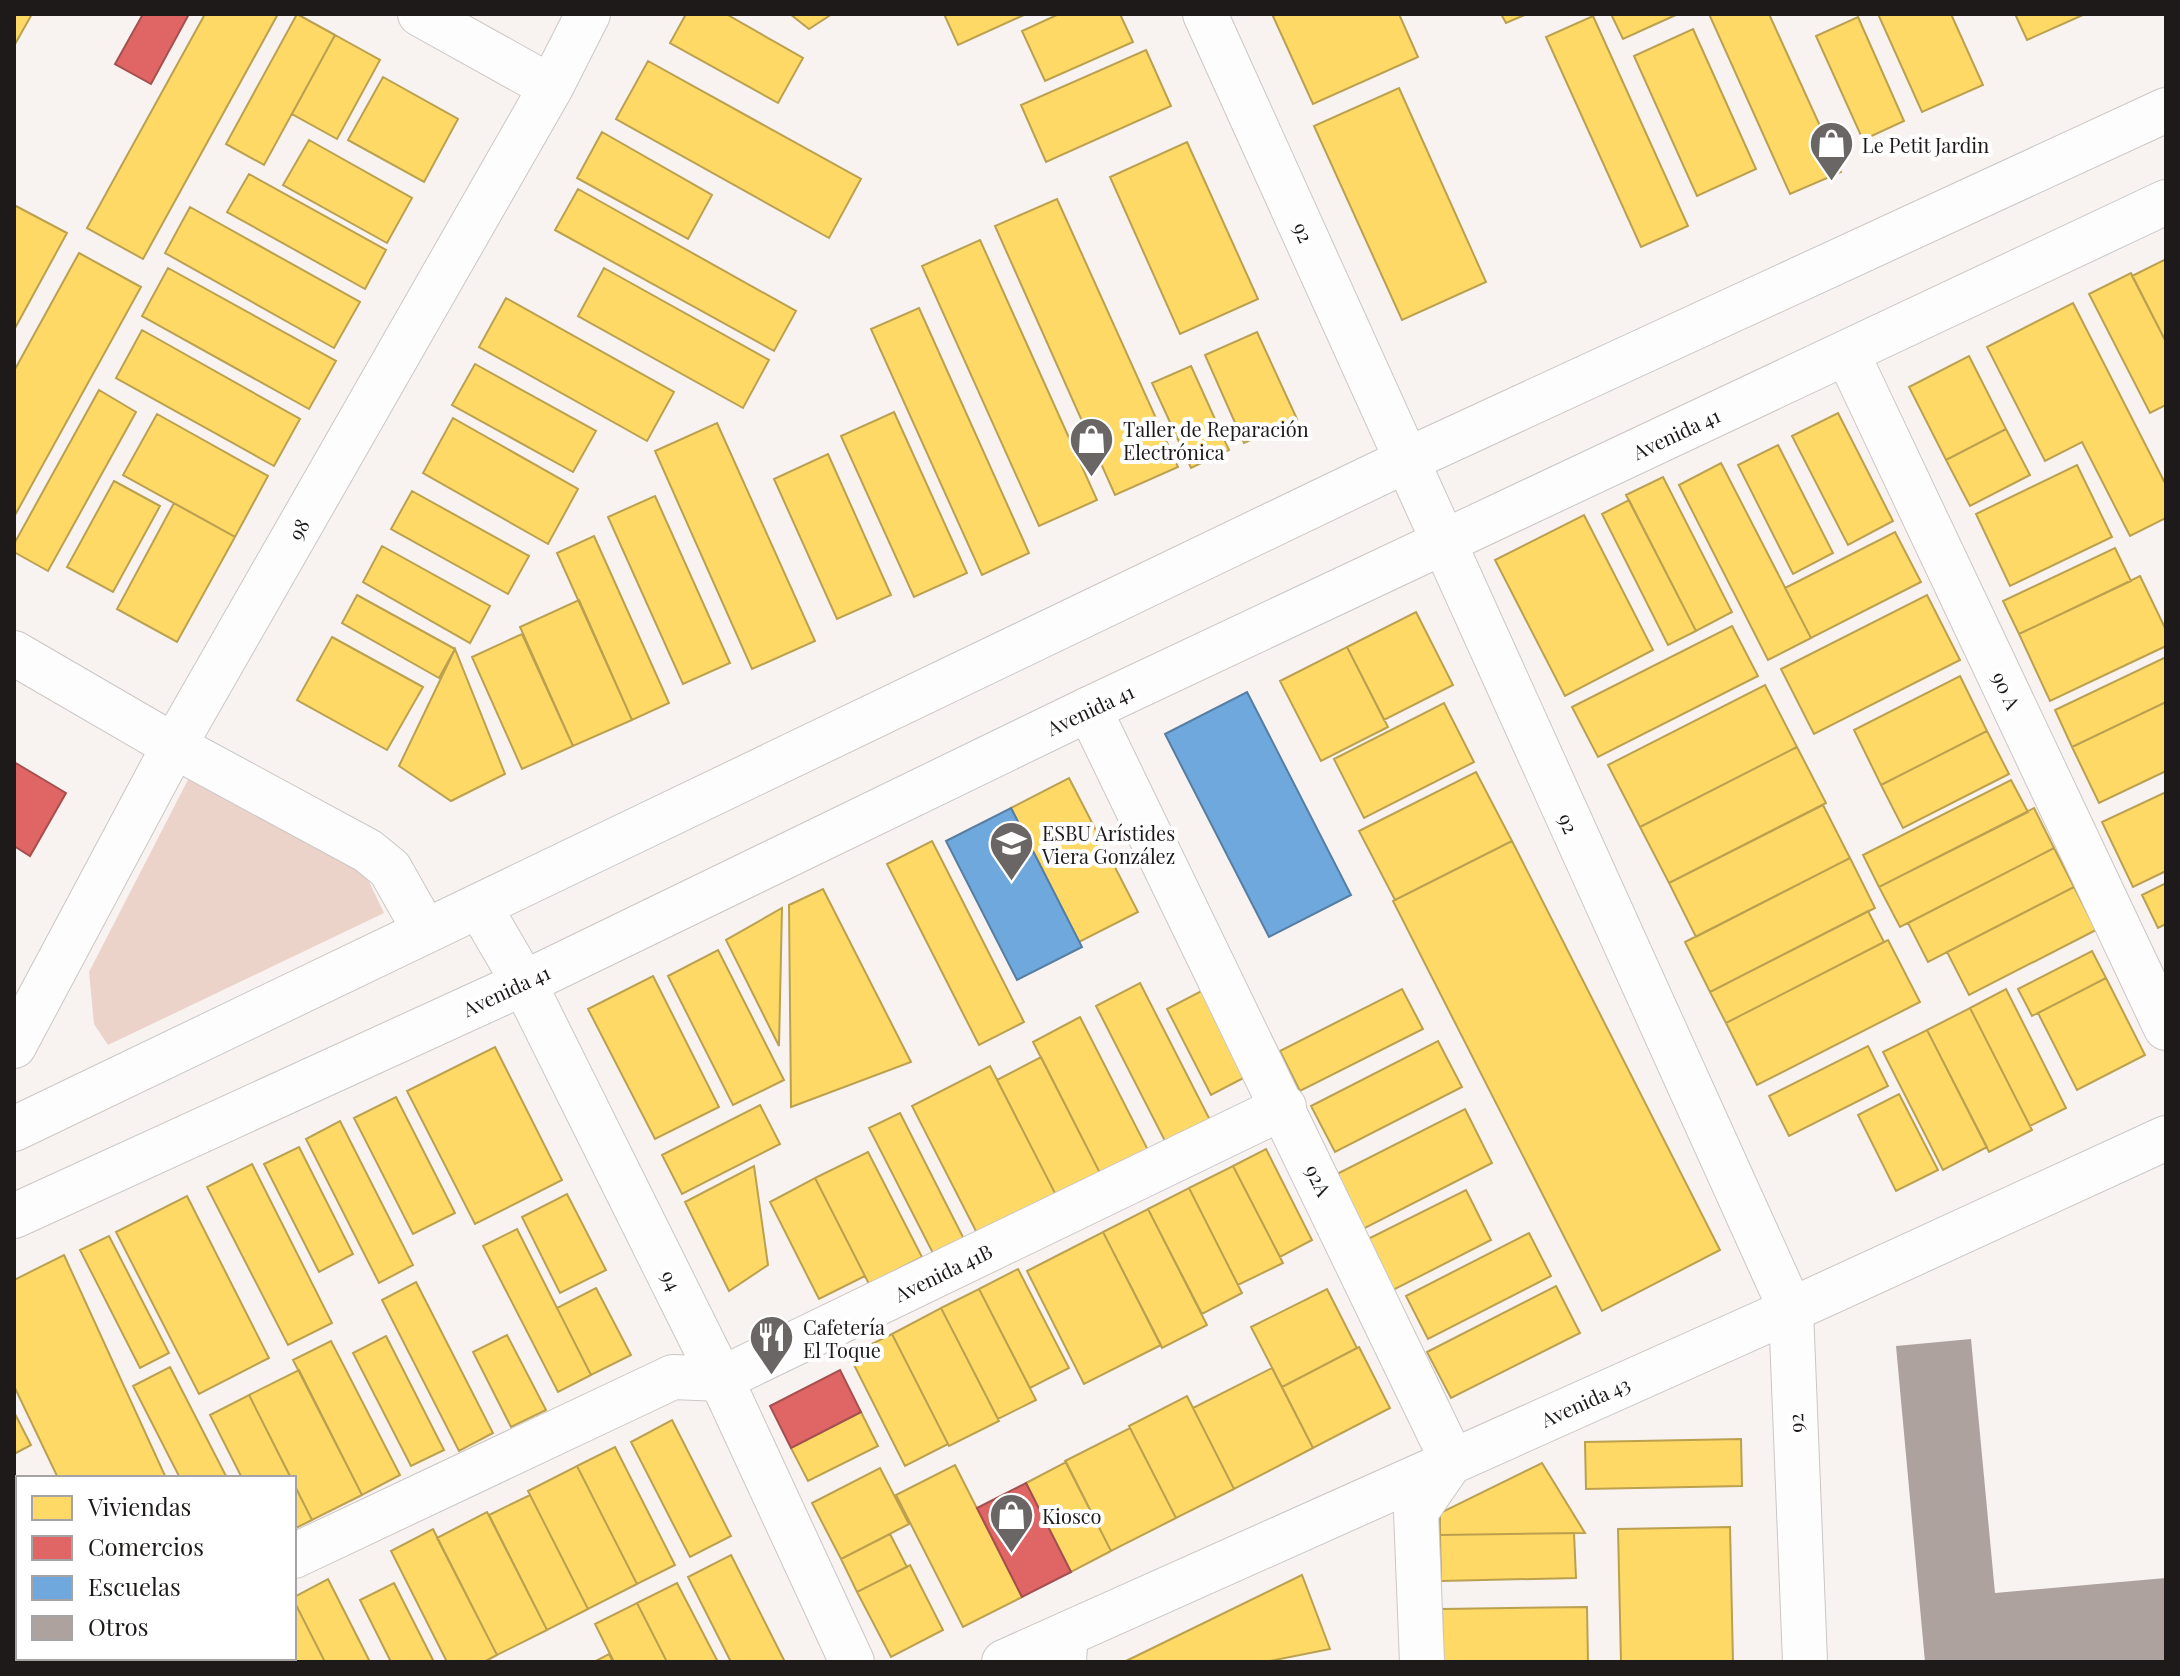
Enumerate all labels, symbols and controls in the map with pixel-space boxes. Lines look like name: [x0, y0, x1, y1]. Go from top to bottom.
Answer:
shop icon: Le Petit Jardin: [1807, 120, 1855, 183]
place label: Le Petit Jardin: [1862, 131, 1989, 158]
street label: 92: [1288, 217, 1320, 247]
street label: Avenida 41: [1627, 401, 1724, 465]
place label: Taller de Reparación Electrónica: [1123, 415, 1309, 465]
shop icon: Taller de Reparación Electrónica: [1068, 416, 1116, 479]
street label: 98: [281, 513, 315, 545]
street label: 90 A: [1987, 667, 2028, 714]
street label: Avenida 41: [1041, 677, 1138, 741]
street label: 92: [1553, 808, 1585, 838]
school or university icon: ESBU Arístides Viera González: [987, 819, 1035, 882]
place label: ESBU Arístides Viera González: [1041, 819, 1175, 869]
street label: Avenida 41: [457, 958, 554, 1022]
street label: 92A: [1300, 1160, 1338, 1201]
street label: Avenida 41B: [889, 1237, 996, 1308]
street label: 94: [655, 1265, 689, 1295]
place label: Cafetería El Toque: [803, 1313, 885, 1363]
restaurant icon: Cafetería El Toque: [748, 1314, 796, 1377]
street label: Avenida 43: [1535, 1369, 1634, 1433]
street label: 92: [1781, 1413, 1809, 1433]
legend: [16, 1476, 296, 1660]
text: Viviendas: [87, 1490, 191, 1522]
shop icon: Kiosco: [987, 1491, 1035, 1554]
place label: Kiosco: [1042, 1502, 1102, 1529]
text: Comercios: [88, 1530, 204, 1562]
text: Escuelas: [88, 1570, 181, 1602]
text: Otros: [88, 1610, 148, 1642]

